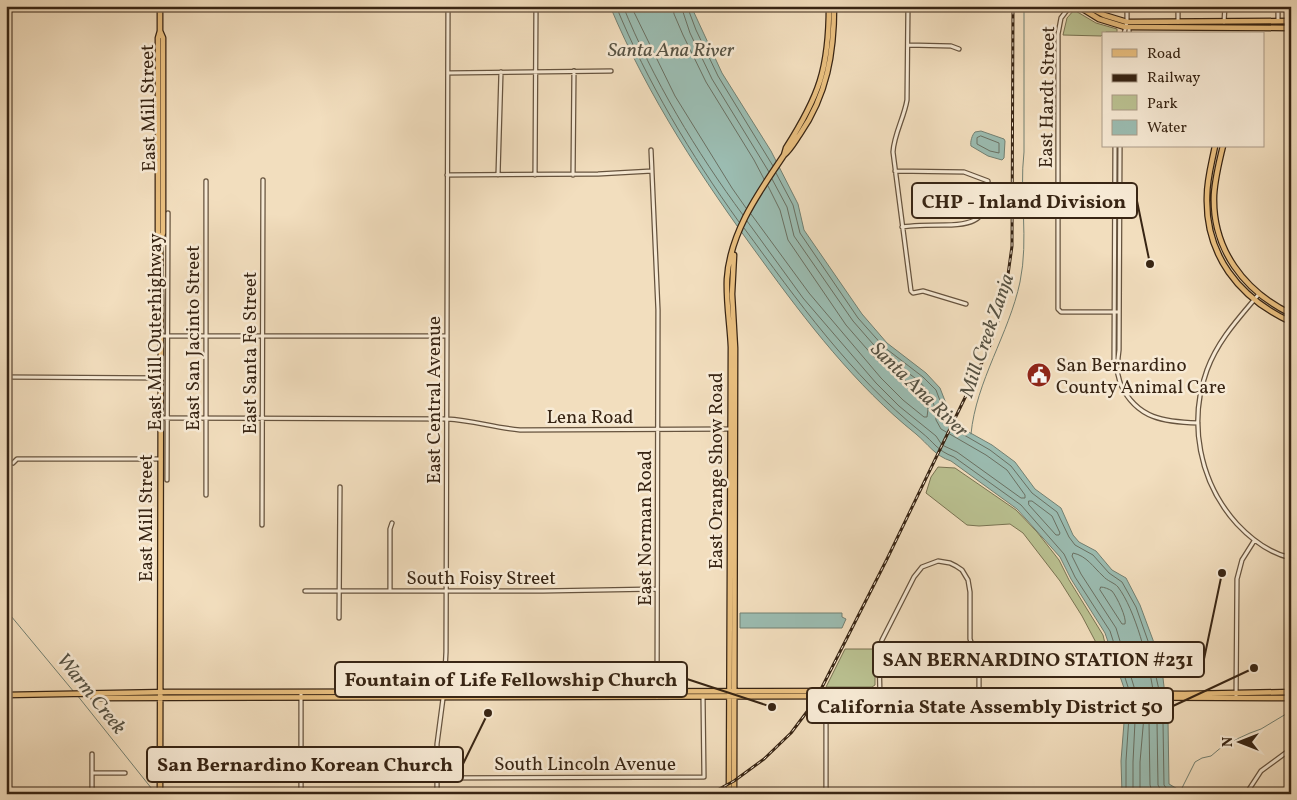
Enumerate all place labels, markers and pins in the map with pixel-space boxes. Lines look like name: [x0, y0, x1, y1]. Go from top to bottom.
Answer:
callout: CHP - Inland Division: [912, 183, 1137, 218]
place label: San Bernardino County Animal Care: [1056, 353, 1226, 401]
public building icon: San Bernardino County Animal Care: [1026, 362, 1052, 388]
callout: SAN BERNARDINO STATION #231: [873, 642, 1204, 677]
callout: Fountain of Life Fellowship Church: [335, 662, 687, 697]
callout: California State Assembly District 50: [807, 688, 1173, 723]
callout: San Bernardino Korean Church: [147, 747, 463, 782]

